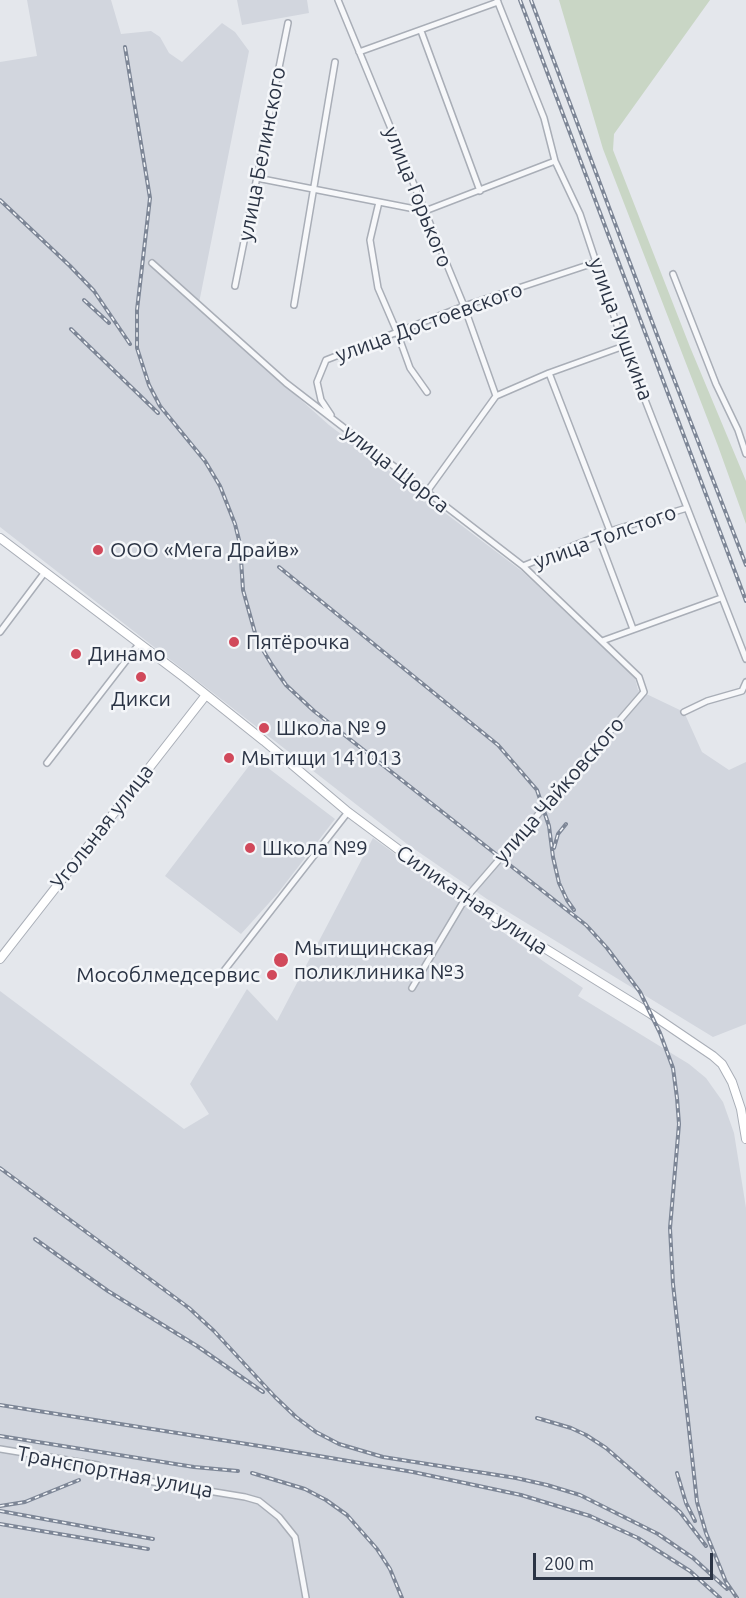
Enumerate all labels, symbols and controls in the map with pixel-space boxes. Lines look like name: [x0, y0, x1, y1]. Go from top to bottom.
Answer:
street label: улица Белинского: [233, 65, 291, 243]
street label: улица Горького: [378, 123, 458, 271]
street label: улица Пушкина: [583, 254, 659, 404]
street label: улица Достоевского: [332, 276, 526, 368]
street label: улица Щорса: [338, 420, 454, 518]
street label: улица Толстого: [530, 500, 680, 574]
place label: ООО «Мега Драйв»: [110, 537, 299, 563]
marker: ООО «Мега Драйв»: [91, 543, 105, 557]
place label: Пятёрочка: [246, 629, 350, 655]
marker: Пятёрочка: [227, 635, 241, 649]
place label: Динамо: [88, 641, 166, 667]
marker: Динамо: [69, 647, 83, 661]
marker: Дикси: [134, 670, 148, 684]
place label: Дикси: [111, 686, 171, 712]
street label: улица Чайковского: [488, 712, 630, 868]
place label: Школа № 9: [276, 715, 387, 741]
marker: Школа № 9: [257, 721, 271, 735]
place label: Мытищи 141013: [241, 745, 402, 771]
marker: Мытищи 141013: [222, 751, 236, 765]
street label: Угольная улица: [45, 759, 159, 895]
place label: Школа №9: [262, 835, 368, 861]
street label: Силикатная улица: [391, 840, 553, 960]
marker: Школа №9: [243, 841, 257, 855]
place label: Мытищинская поликлиника №3: [294, 935, 465, 985]
marker: Мытищинская поликлиника №3: [272, 951, 290, 969]
place label: Мособлмедсервис: [76, 962, 260, 988]
marker: Мособлмедсервис: [265, 968, 279, 982]
street label: Транспортная улица: [15, 1441, 215, 1503]
scale bar: [536, 1541, 716, 1579]
text: 200 m: [544, 1553, 594, 1573]

